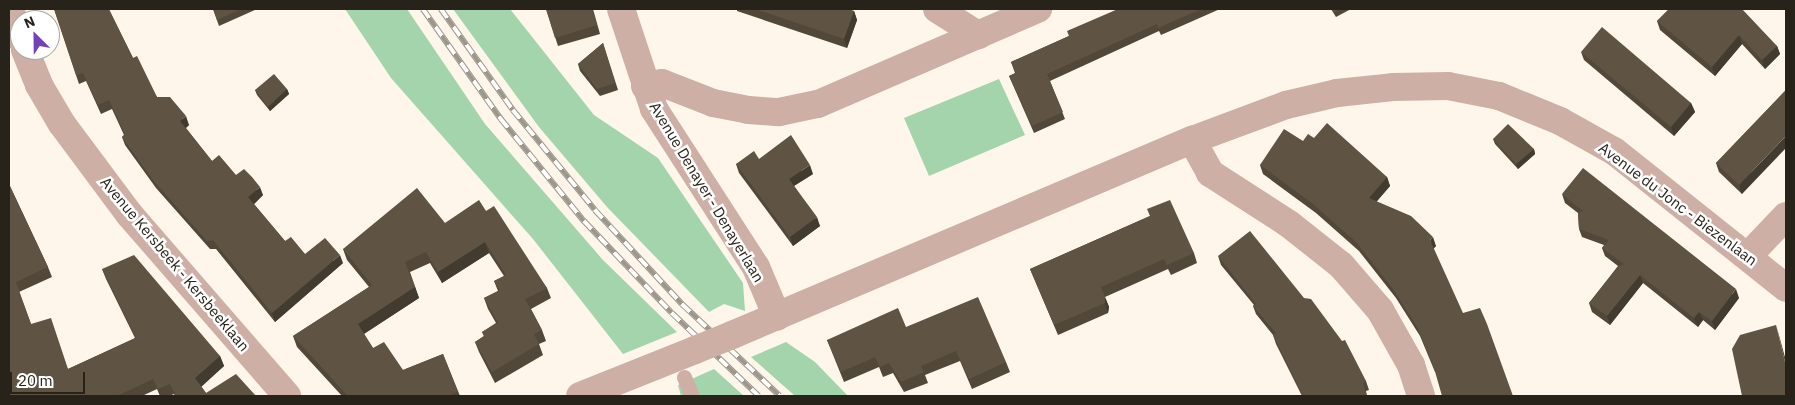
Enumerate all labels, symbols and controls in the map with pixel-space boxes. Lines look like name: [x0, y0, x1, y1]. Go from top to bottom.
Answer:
north arrow: [10, 10, 60, 60]
text: N: [21, 12, 38, 32]
street label: Avenue Denayer - Denayerlaan: [646, 99, 768, 285]
street label: Avenue du Jonc - Biezenlaan: [1595, 139, 1761, 269]
street label: Avenue Kersbeek - Kersbeeklaan: [97, 173, 253, 355]
scale bar: [12, 362, 88, 394]
text: 20 m: [18, 371, 53, 390]

